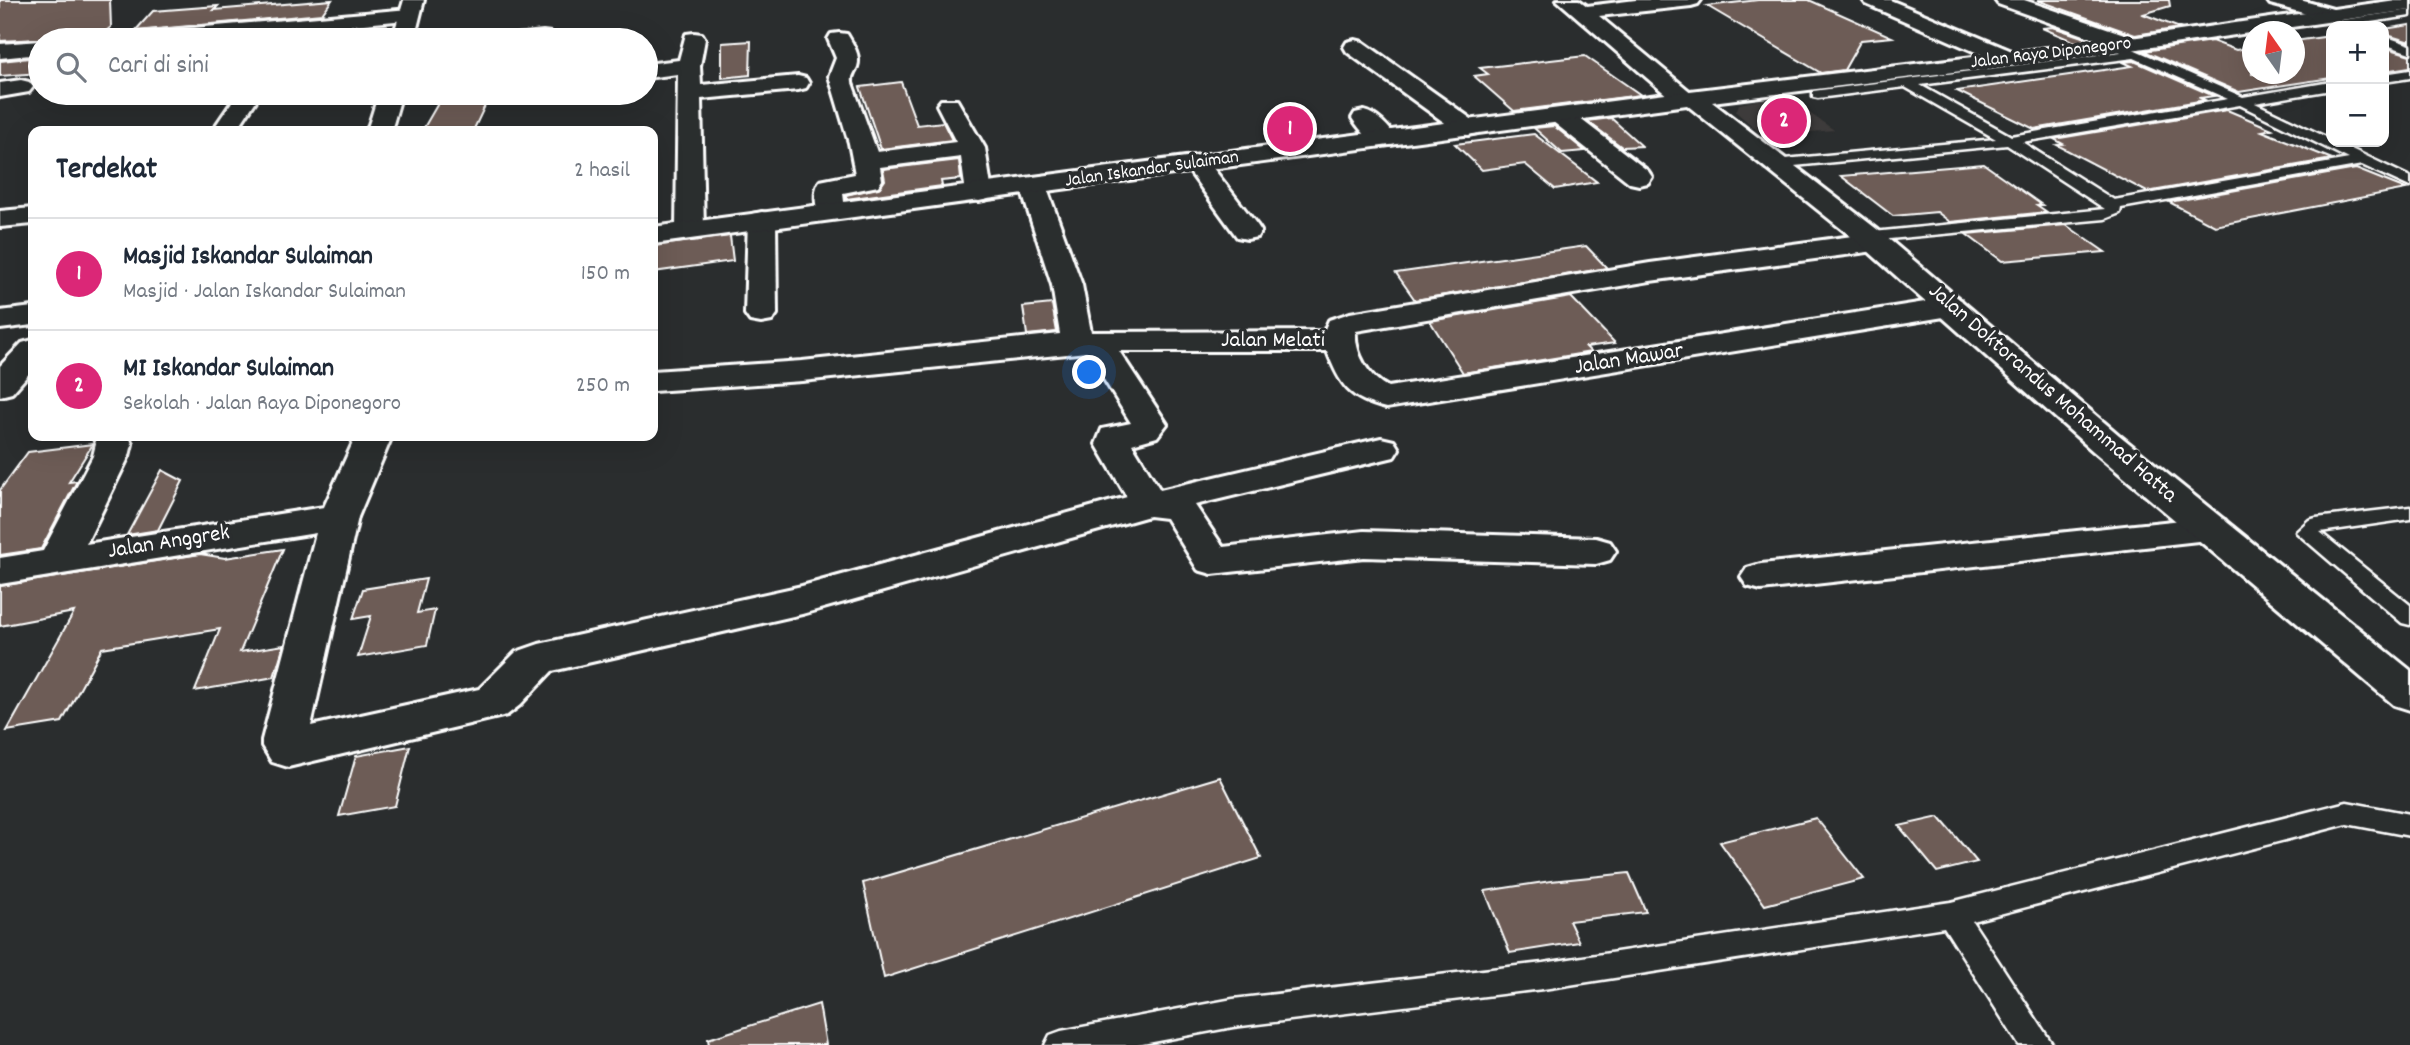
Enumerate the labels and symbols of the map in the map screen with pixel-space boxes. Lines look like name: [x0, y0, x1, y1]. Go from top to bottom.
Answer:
north arrow: [2242, 21, 2305, 84]
street label: Jalan Raya Diponegoro: [1969, 31, 2133, 77]
pin: 2: [1761, 95, 1807, 147]
pin: 1: [1267, 103, 1313, 155]
street label: Jalan Iskandar Sulaiman: [1063, 144, 1241, 196]
street label: Jalan Doktorandus Mohammad Hatta: [1920, 276, 2185, 513]
street label: Jalan Melati: [1221, 325, 1325, 358]
street label: Jalan Mawar: [1572, 335, 1686, 385]
your location: [1072, 355, 1106, 389]
street label: Jalan Anggrek: [106, 517, 232, 569]

